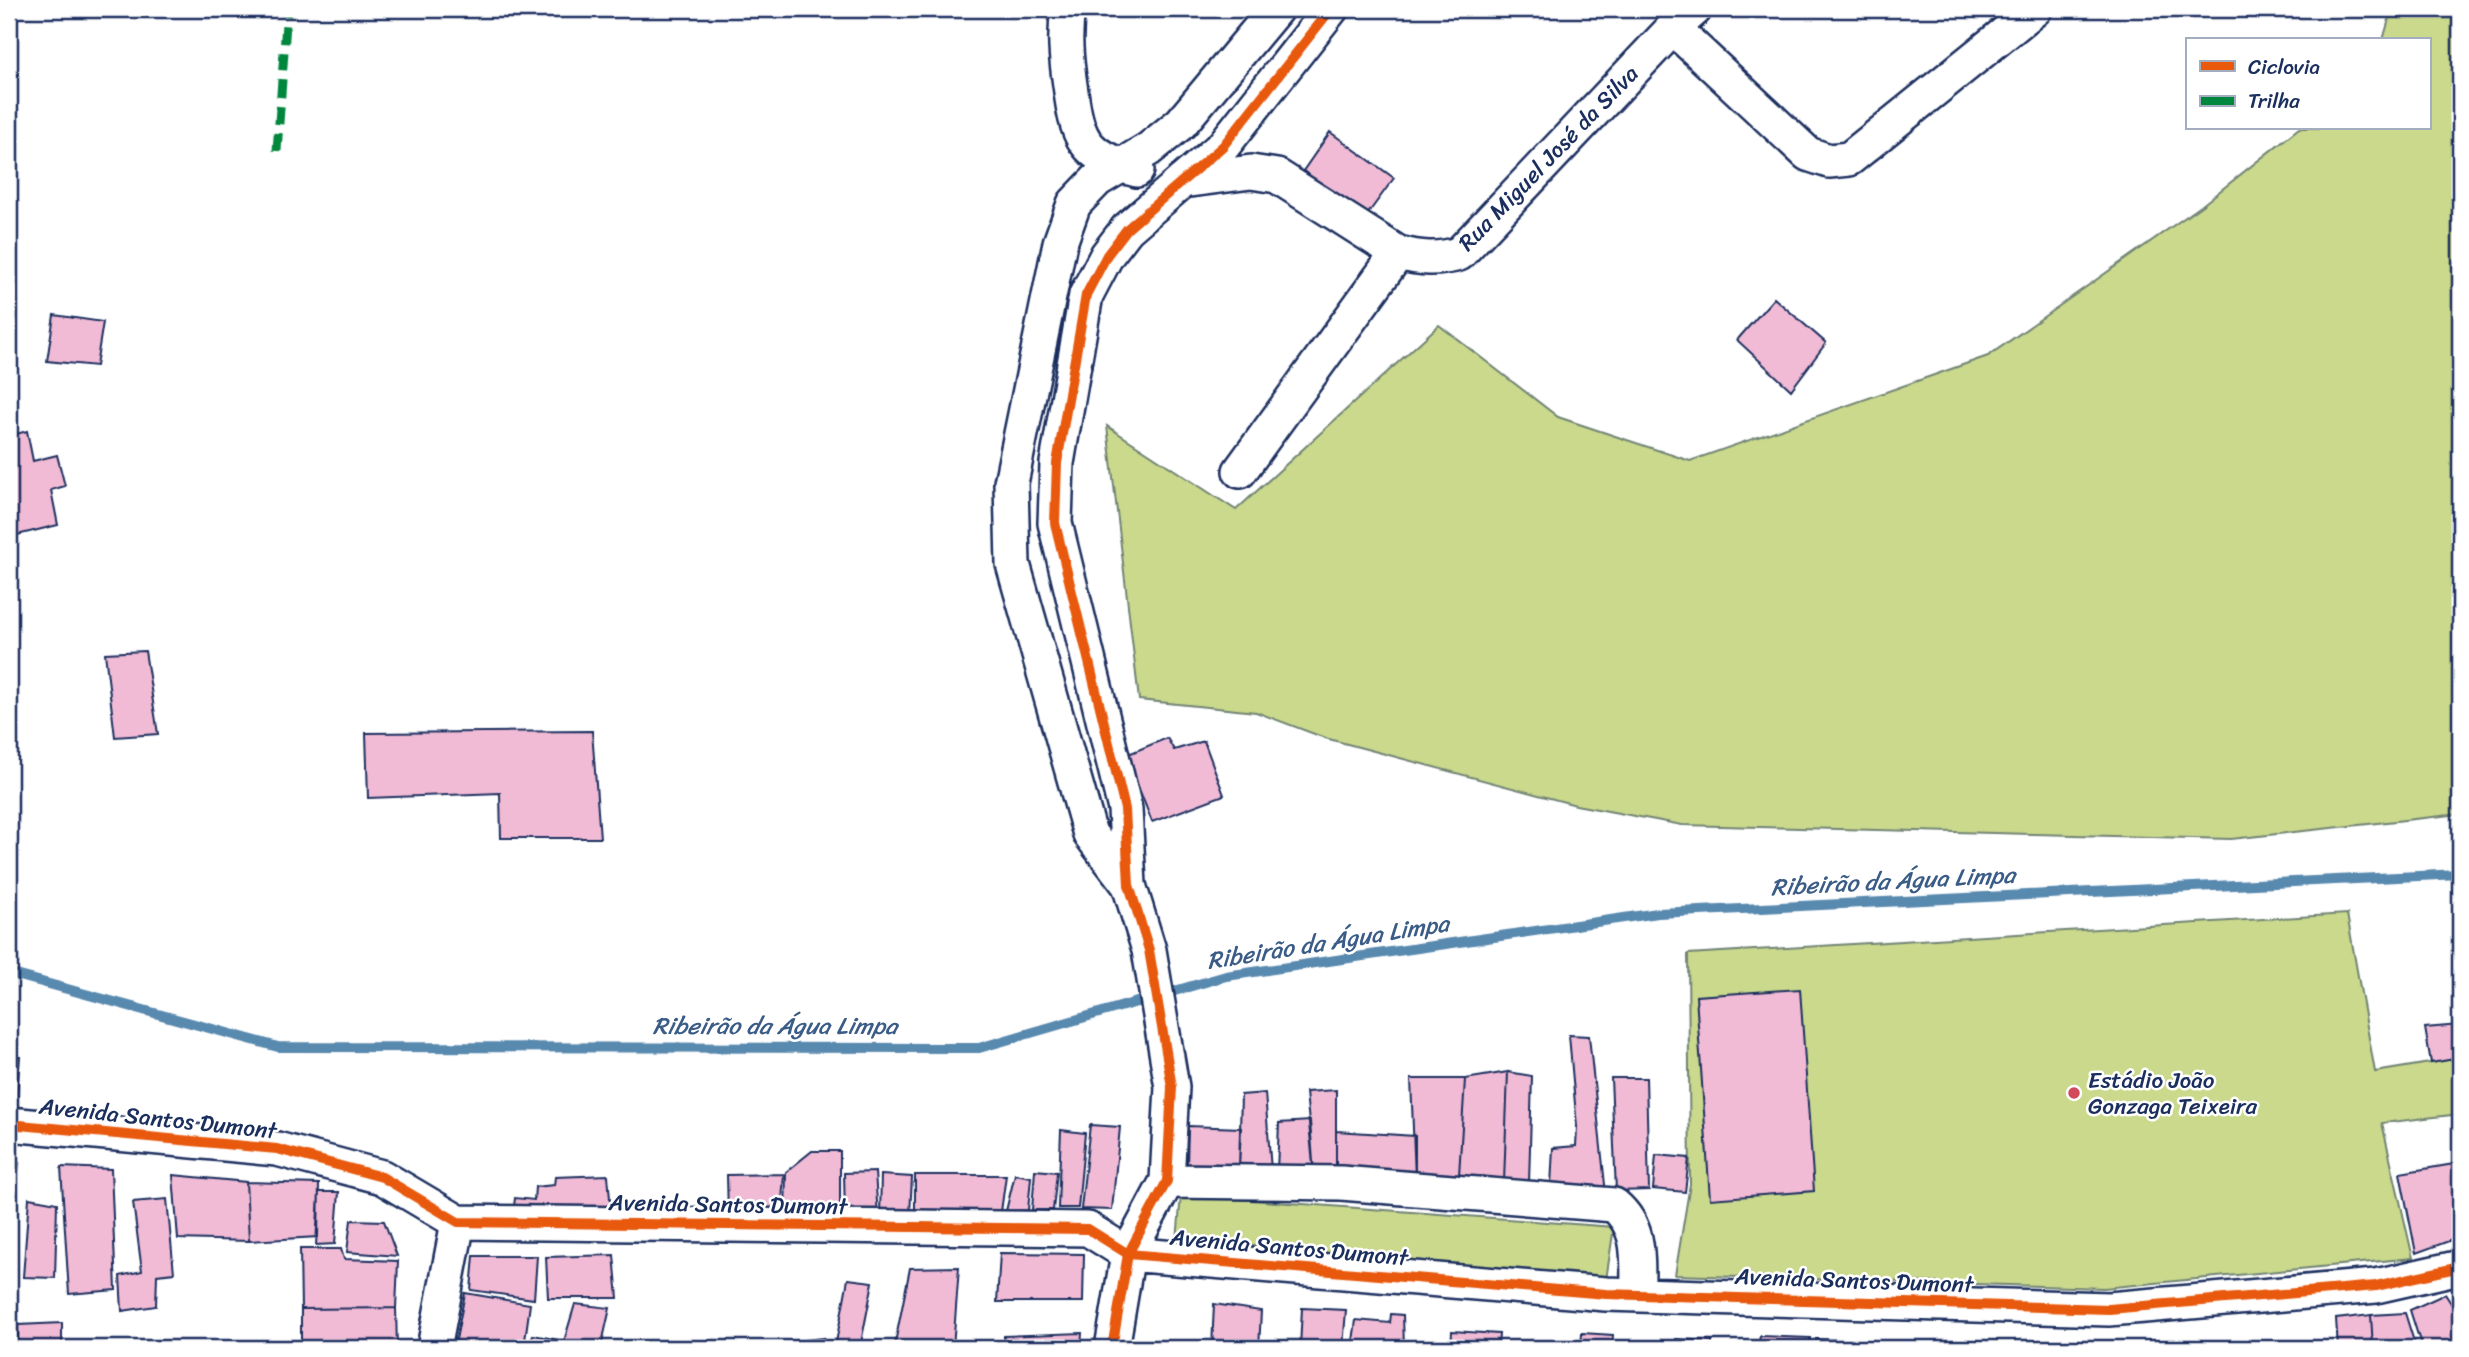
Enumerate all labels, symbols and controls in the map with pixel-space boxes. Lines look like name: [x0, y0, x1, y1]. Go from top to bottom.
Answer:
legend: [2186, 38, 2430, 130]
text: Ciclovia: [2248, 48, 2321, 86]
street label: Rua Miguel José da Silva: [1448, 55, 1649, 261]
text: Trilha: [2248, 82, 2300, 120]
water label: Ribeirão da Água Limpa: [1770, 854, 2018, 908]
water label: Ribeirão da Água Limpa: [1204, 902, 1454, 982]
water label: Ribeirão da Água Limpa: [653, 1005, 899, 1047]
place label: Estádio João Gonzaga Teixeira: [2088, 1060, 2258, 1127]
marker: Estádio João Gonzaga Teixeira: [2066, 1085, 2082, 1101]
street label: Avenida Santos Dumont: [36, 1086, 280, 1152]
street label: Avenida Santos Dumont: [607, 1182, 849, 1227]
street label: Avenida Santos Dumont: [1167, 1217, 1411, 1278]
street label: Avenida Santos Dumont: [1733, 1256, 1976, 1305]

